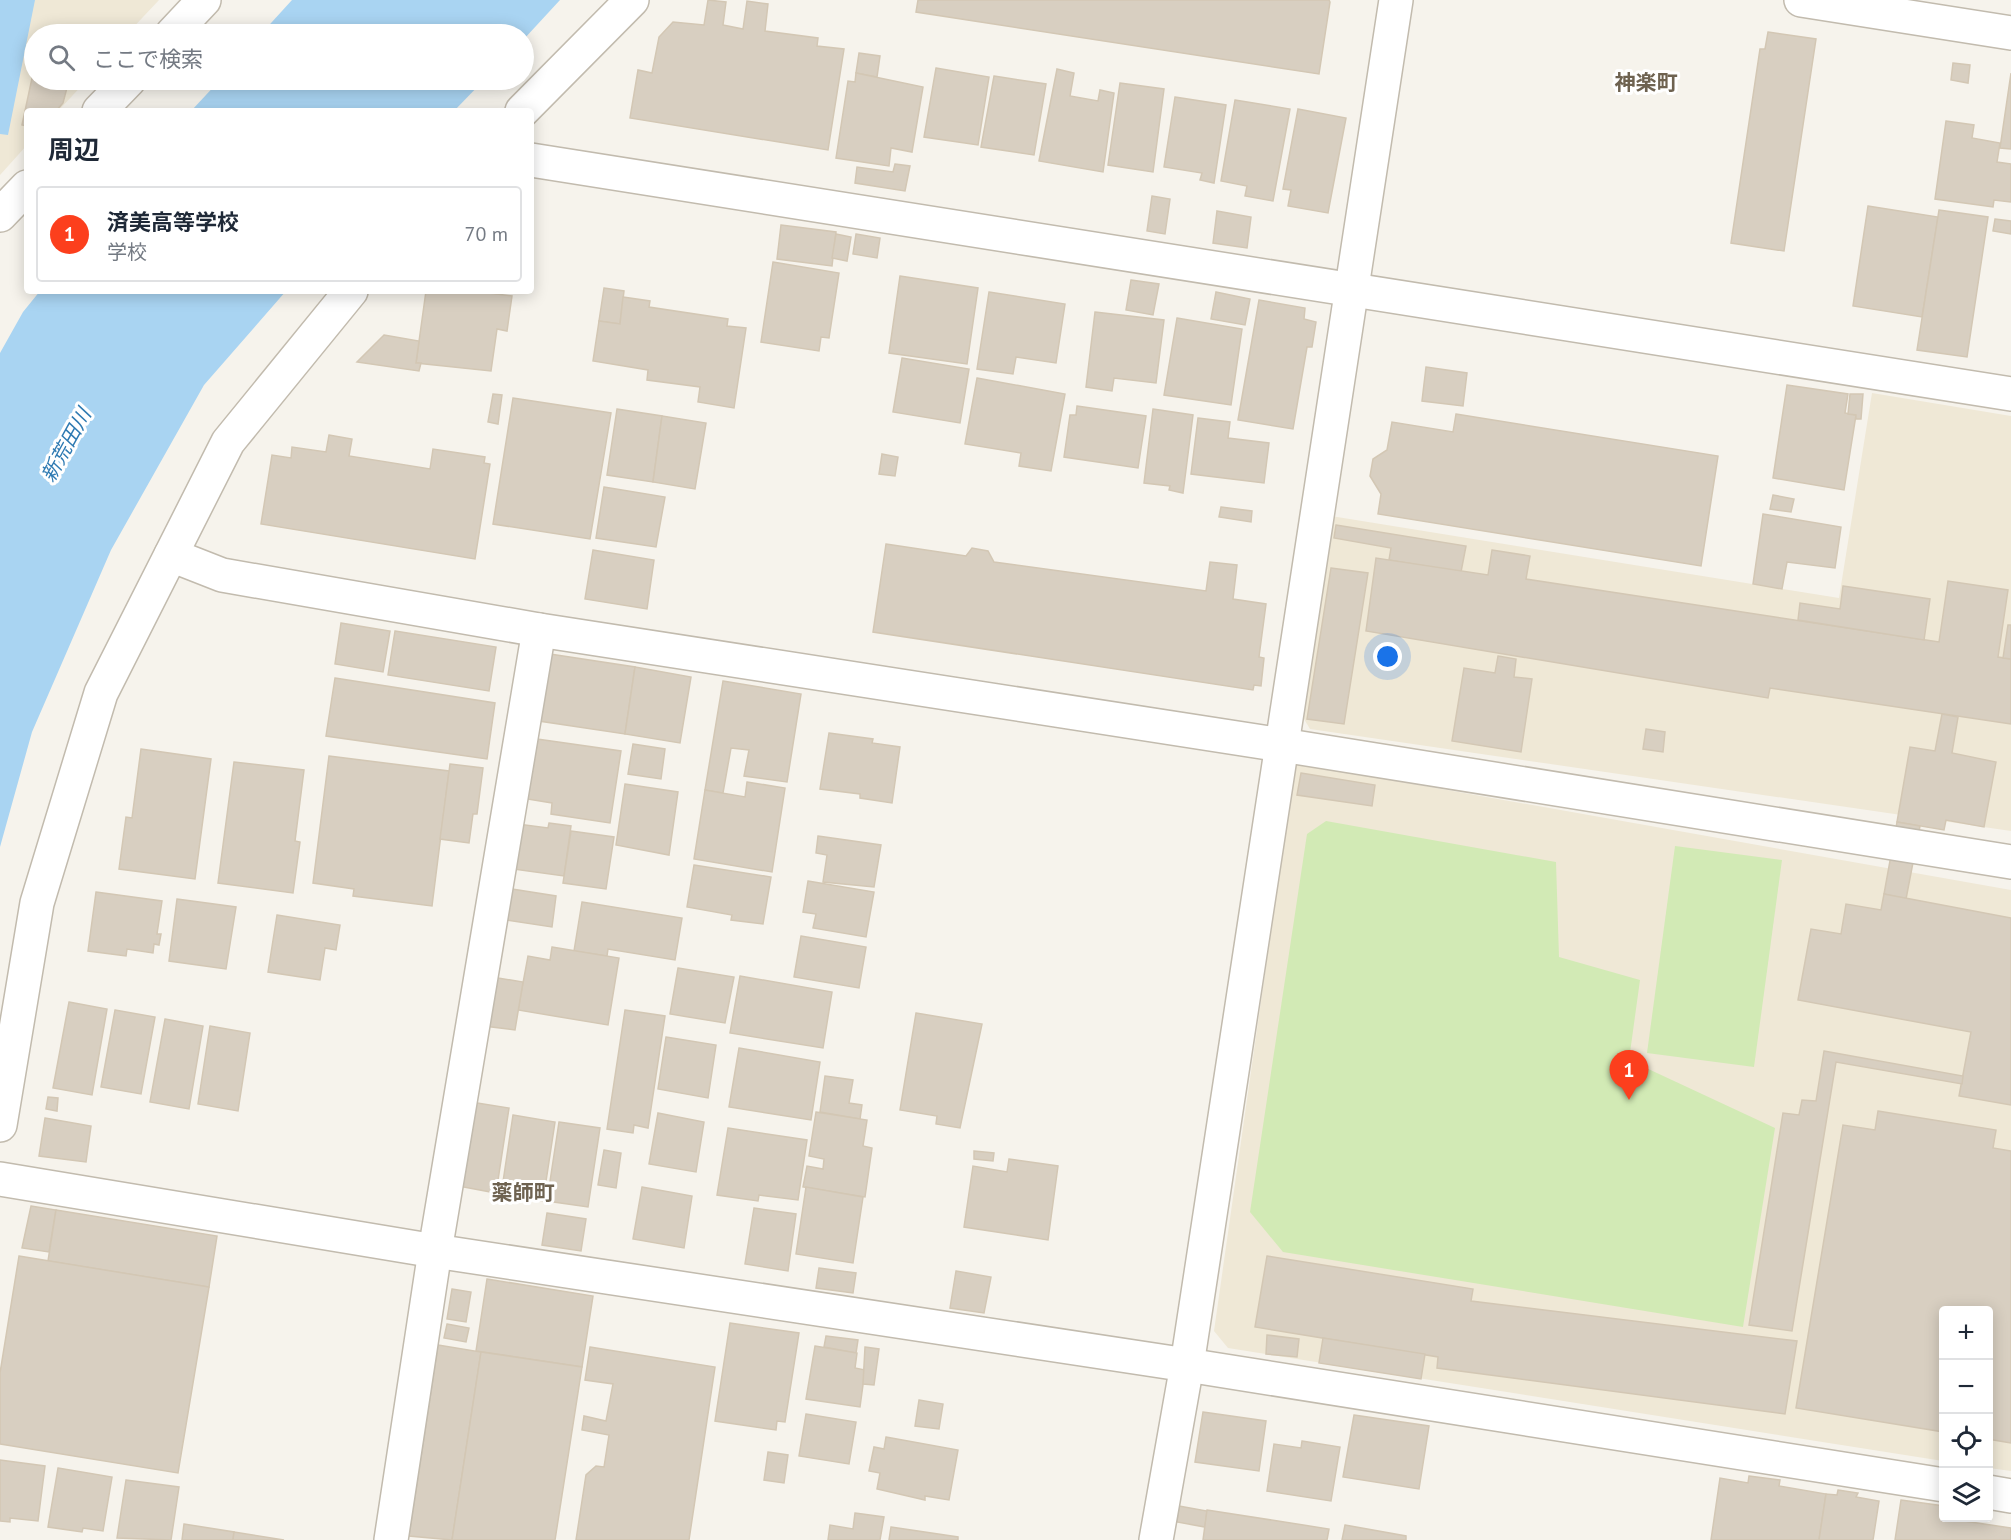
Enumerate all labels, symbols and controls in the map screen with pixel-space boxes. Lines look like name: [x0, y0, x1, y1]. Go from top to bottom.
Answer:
search box: [24, 24, 534, 90]
icon: search: [45, 41, 78, 74]
text: ここで検索: [93, 45, 203, 73]
district label: 神楽町: [1615, 69, 1678, 96]
text: 周辺: [48, 133, 100, 166]
text: 済美高等学校: [107, 208, 239, 236]
text: 1: [64, 221, 75, 247]
text: 70 m: [465, 221, 508, 247]
text: 学校: [107, 239, 147, 265]
water label: 新荒田川: [35, 402, 98, 486]
your location: [1373, 642, 1402, 671]
pin: 1: [1610, 1050, 1648, 1100]
district label: 薬師町: [492, 1179, 555, 1206]
map controls: [1939, 1306, 1993, 1522]
button: +: [1939, 1306, 1993, 1360]
button: −: [1939, 1360, 1993, 1414]
button: locate: [1939, 1414, 1993, 1468]
button: layers: [1939, 1468, 1993, 1522]

